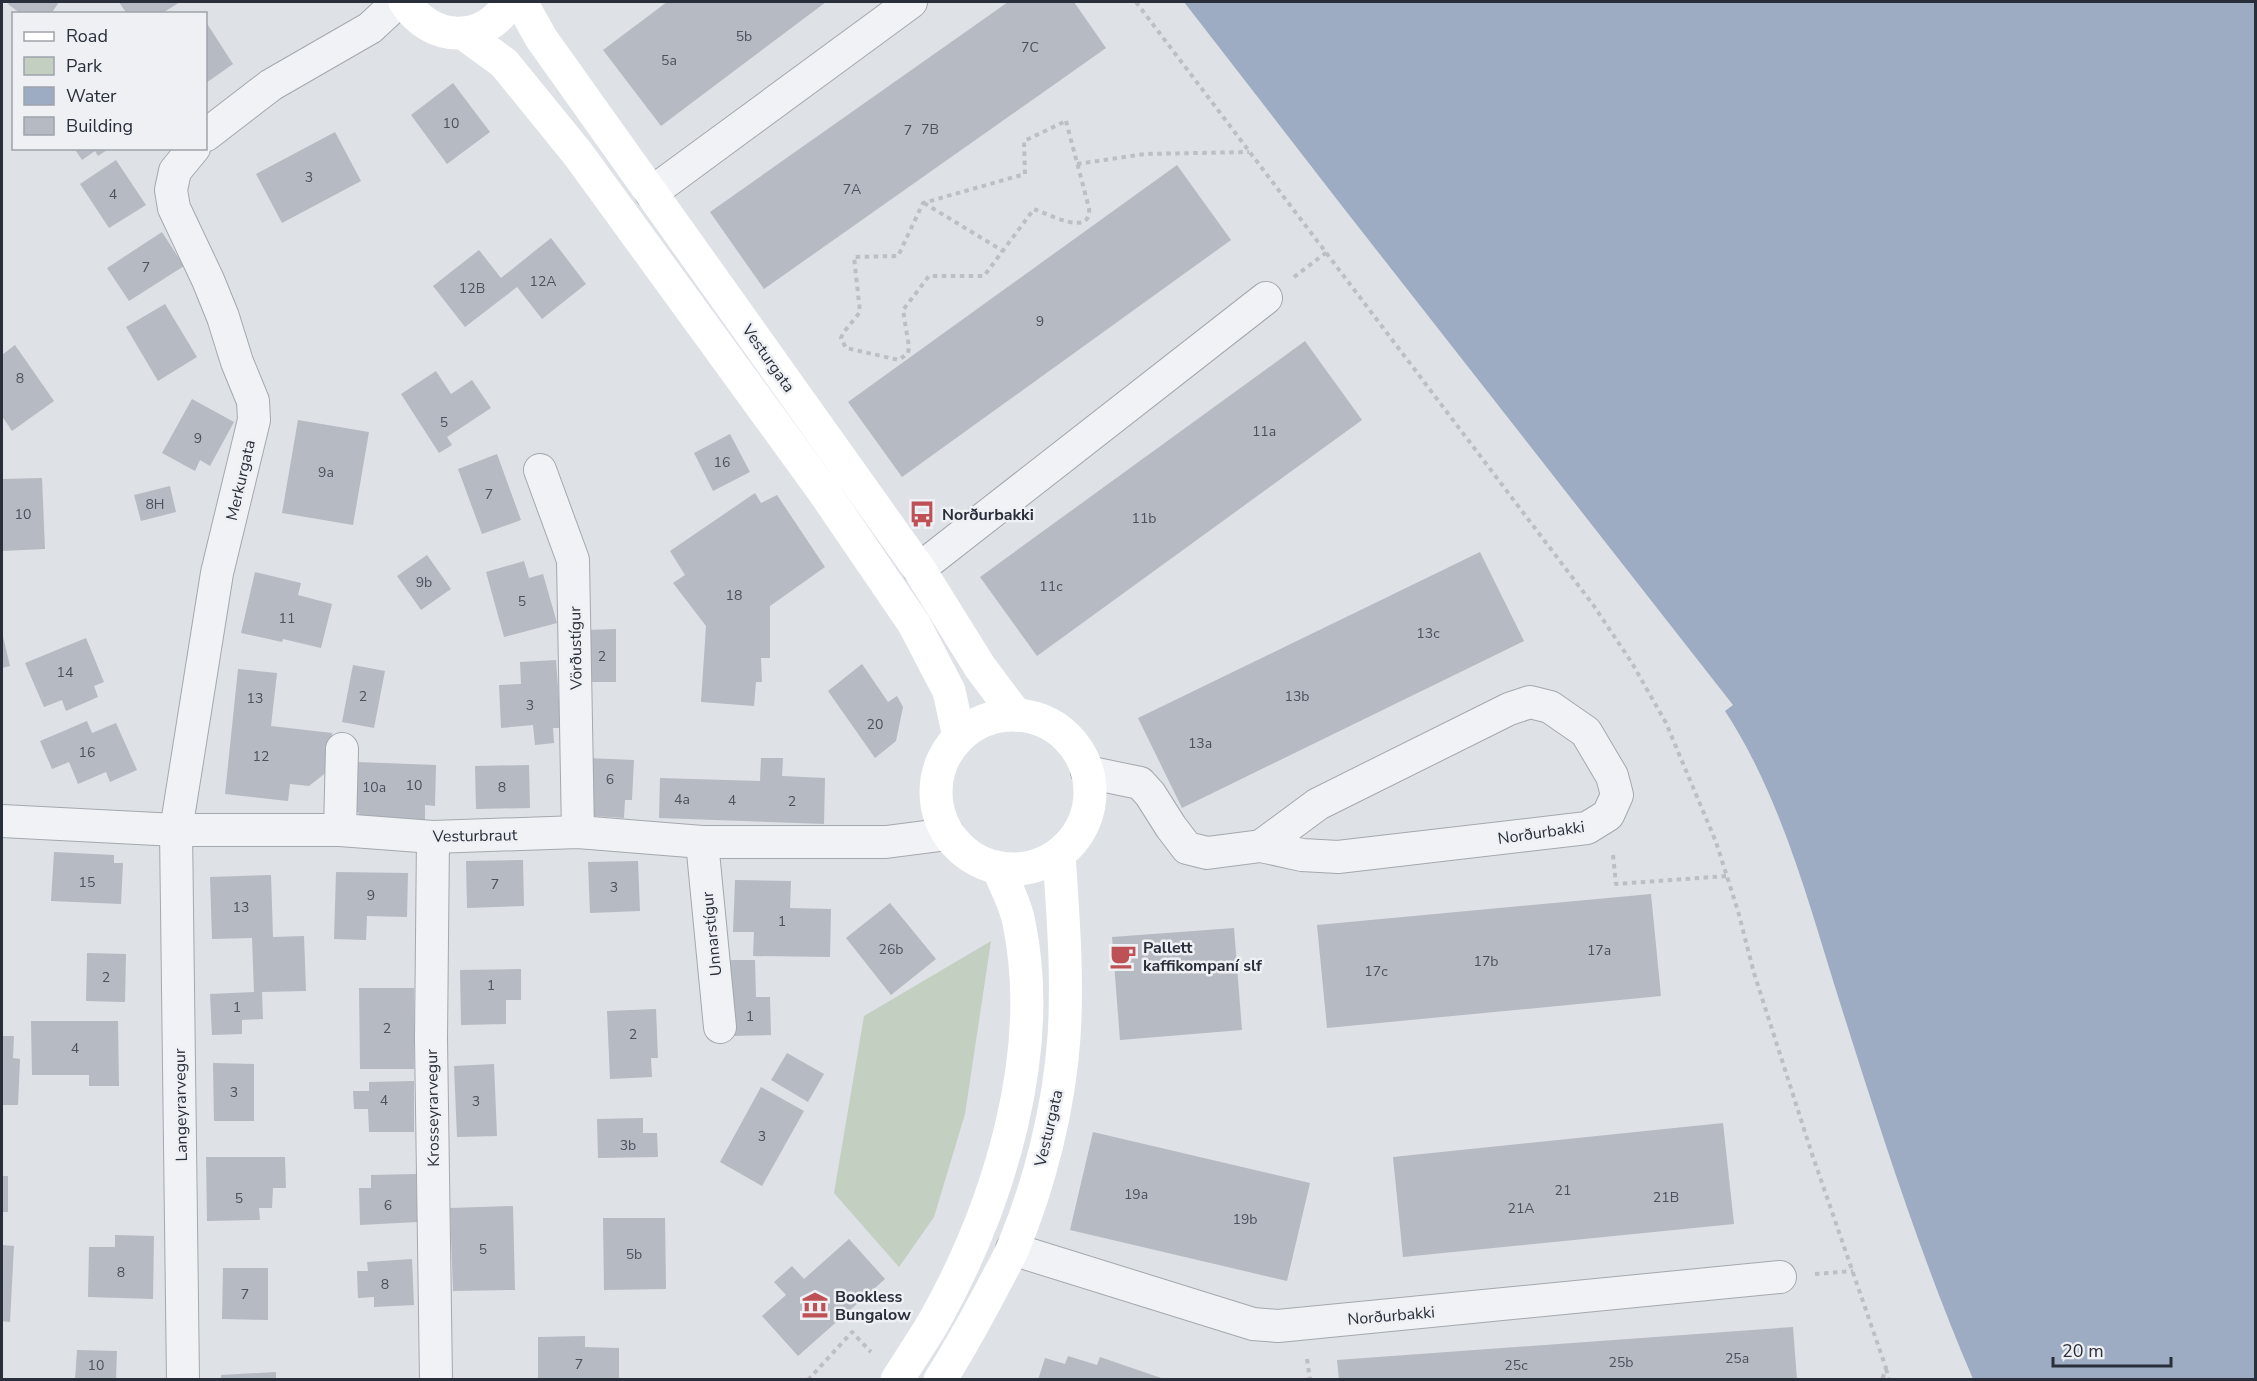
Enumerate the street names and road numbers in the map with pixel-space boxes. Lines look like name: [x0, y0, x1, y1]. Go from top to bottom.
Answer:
street label: Vesturgata: [736, 319, 800, 397]
street label: Merkurgata: [221, 438, 261, 523]
street label: Vörðustígur: [564, 606, 588, 691]
street label: Norðurbakki: [1496, 816, 1586, 850]
street label: Vesturbraut: [432, 824, 518, 848]
street label: Unnarstígur: [697, 890, 727, 977]
street label: Langeyrarvegur: [169, 1048, 193, 1162]
street label: Krosseyrarvegur: [421, 1049, 445, 1167]
street label: Vesturgata: [1029, 1088, 1069, 1170]
street label: Norðurbakki: [1347, 1301, 1436, 1331]

